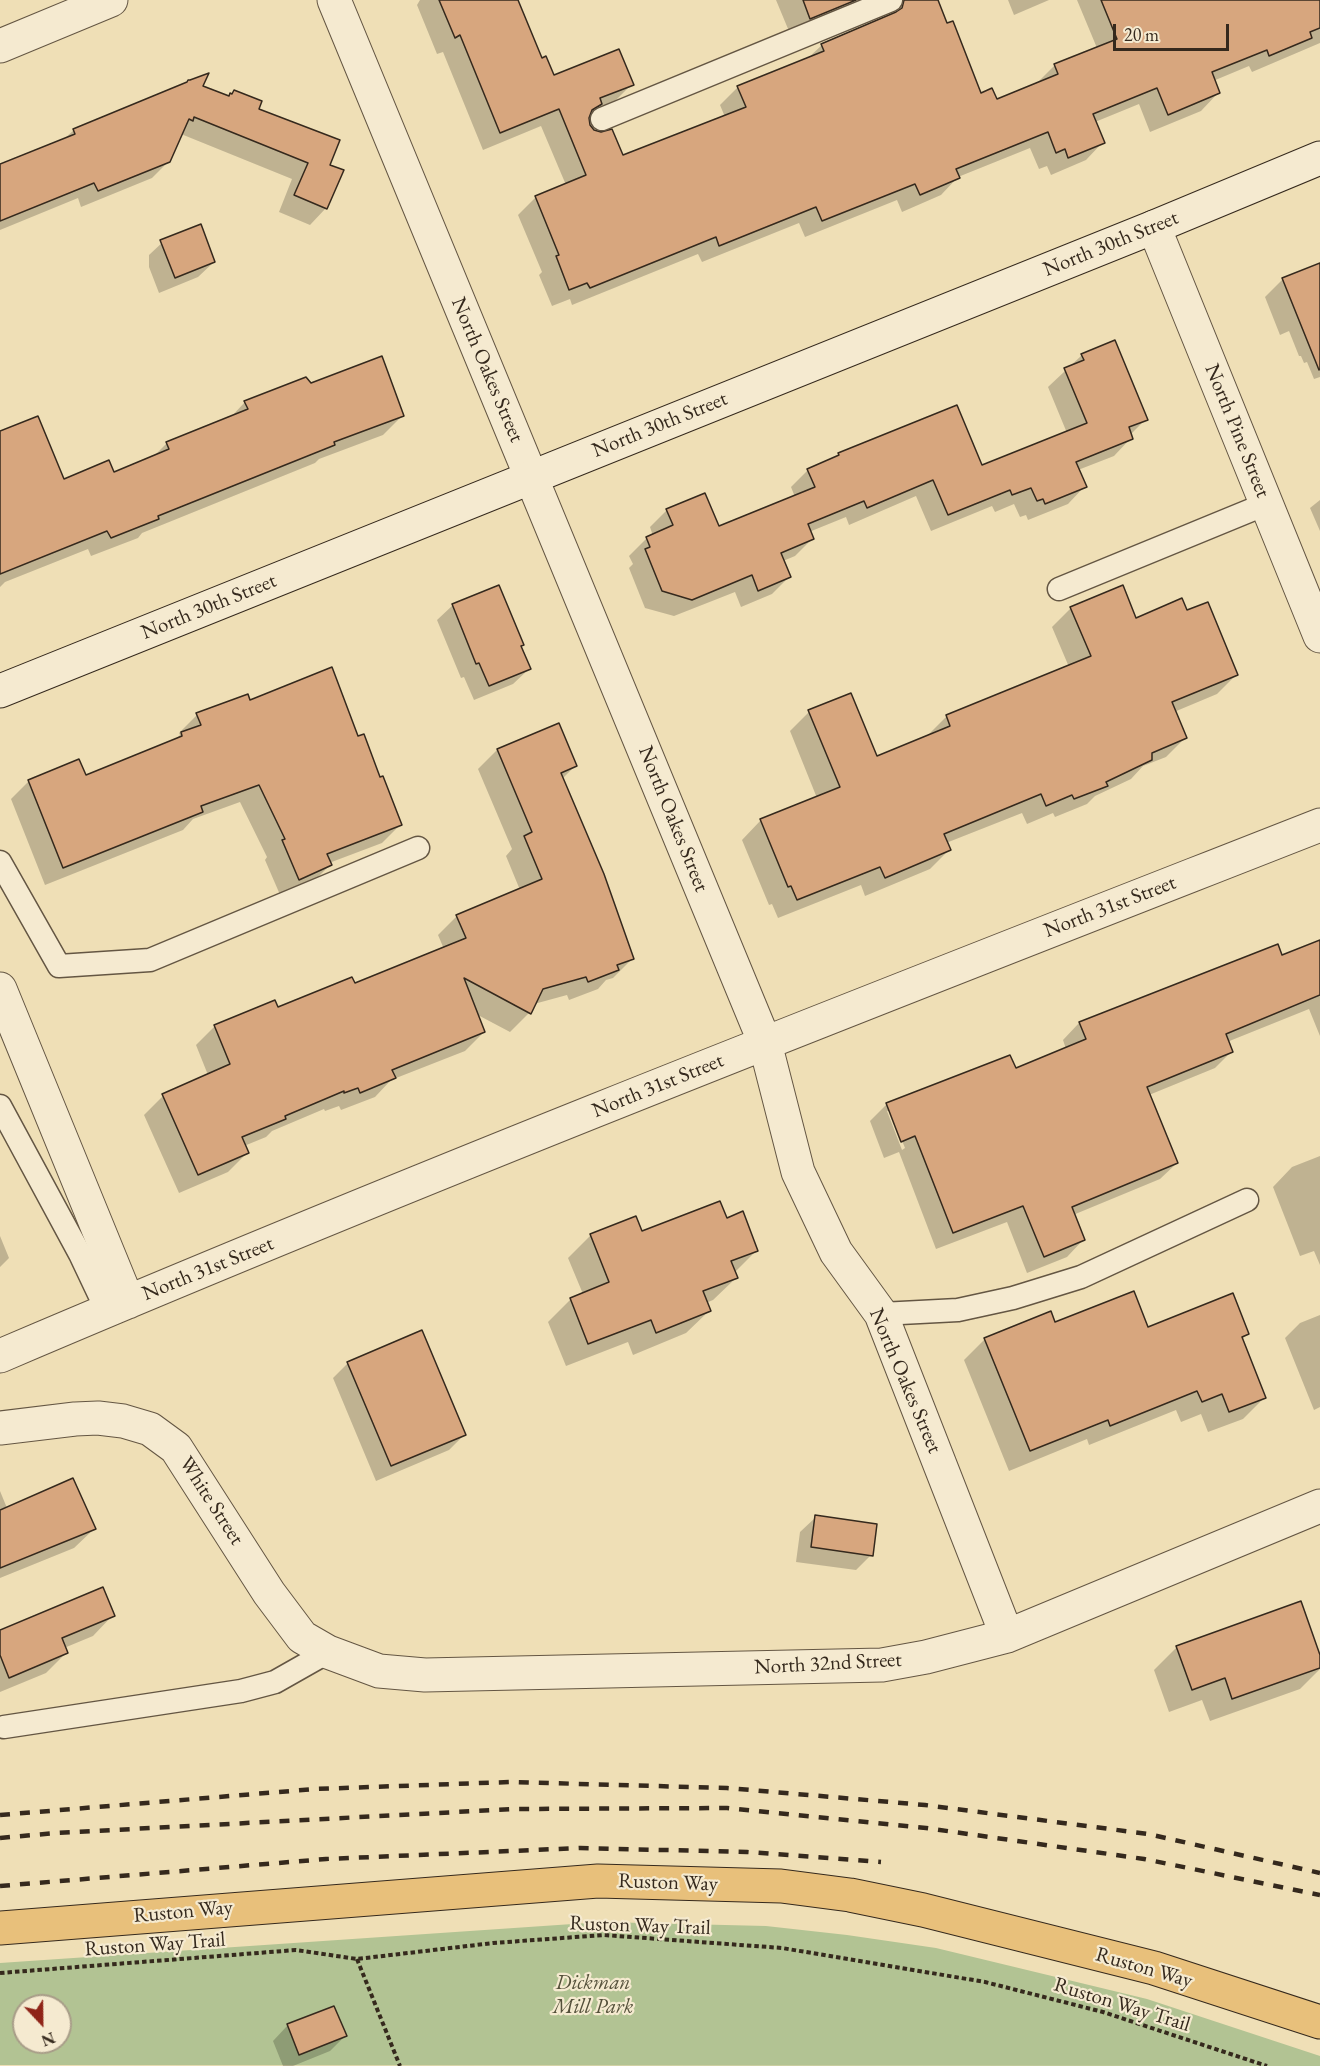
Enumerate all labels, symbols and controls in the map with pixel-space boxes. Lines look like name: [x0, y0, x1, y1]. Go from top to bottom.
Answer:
scale bar: [1116, 12, 1232, 50]
text: 20 m: [1124, 23, 1159, 46]
street label: North 30th Street: [1040, 205, 1182, 283]
street label: North Oakes Street: [445, 294, 529, 446]
street label: North Pine Street: [1199, 360, 1275, 502]
street label: North 30th Street: [589, 386, 731, 464]
street label: North 30th Street: [138, 568, 280, 646]
street label: North Oakes Street: [632, 742, 714, 896]
street label: North 31st Street: [1040, 870, 1180, 944]
street label: North 31st Street: [589, 1048, 727, 1124]
street label: North 31st Street: [139, 1231, 277, 1307]
street label: North Oakes Street: [863, 1305, 947, 1457]
street label: White Street: [173, 1452, 249, 1550]
street label: North 32nd Street: [754, 1648, 902, 1680]
street label: Ruston Way: [618, 1869, 718, 1897]
street label: Ruston Way: [132, 1895, 234, 1929]
street label: Ruston Way Trail: [569, 1911, 711, 1941]
street label: Ruston Way Trail: [84, 1928, 226, 1962]
street label: Ruston Way: [1093, 1942, 1195, 1994]
park label: Dickman Mill Park: [553, 1970, 633, 2020]
street label: Ruston Way Trail: [1051, 1972, 1193, 2038]
north arrow: [12, 1994, 72, 2054]
text: N: [38, 2027, 58, 2051]

